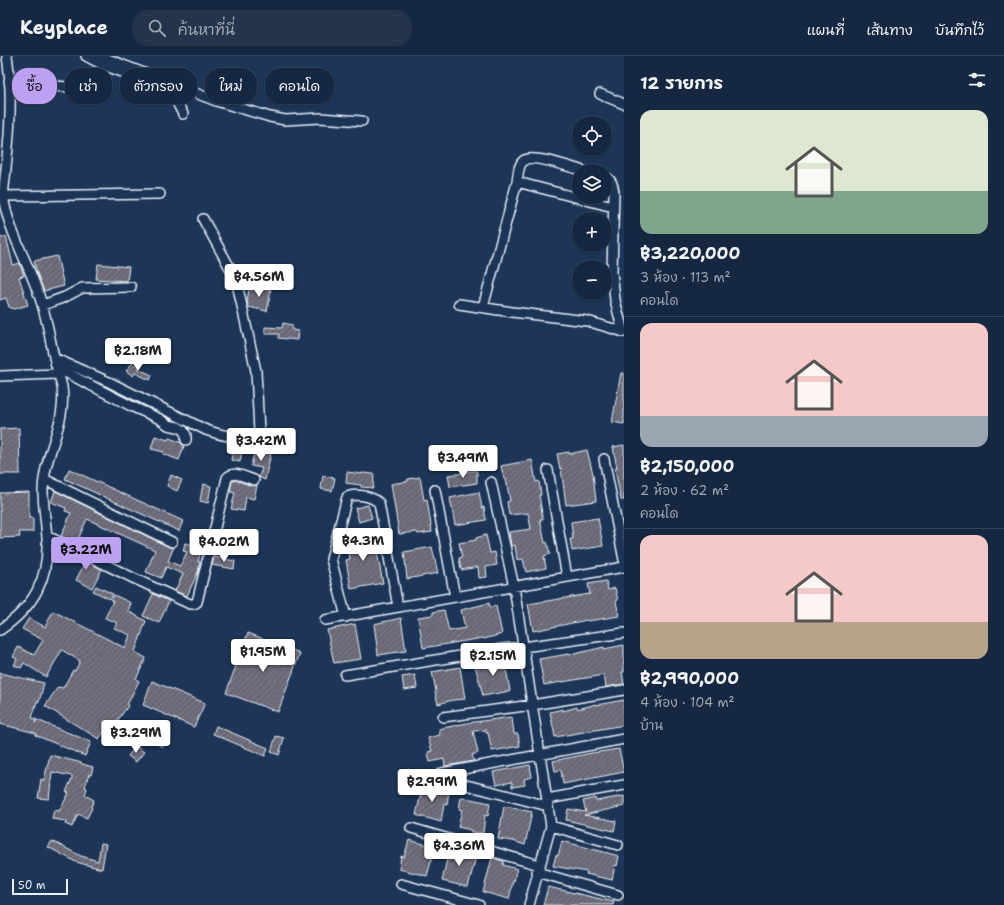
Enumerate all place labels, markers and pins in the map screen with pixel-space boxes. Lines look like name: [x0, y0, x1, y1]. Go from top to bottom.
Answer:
pin: ฿4.56M: [226, 264, 292, 298]
pin: ฿2.18M: [105, 338, 171, 372]
pin: ฿3.42M: [228, 428, 294, 462]
pin: ฿3.49M: [430, 445, 496, 479]
pin: ฿4.3M: [335, 528, 391, 562]
pin: ฿4.02M: [191, 529, 257, 563]
pin: ฿3.22M: [53, 537, 119, 571]
pin: ฿1.95M: [230, 639, 296, 673]
pin: ฿2.15M: [460, 643, 526, 677]
pin: ฿3.29M: [103, 720, 169, 754]
pin: ฿2.99M: [399, 769, 465, 803]
pin: ฿4.36M: [426, 833, 492, 867]

